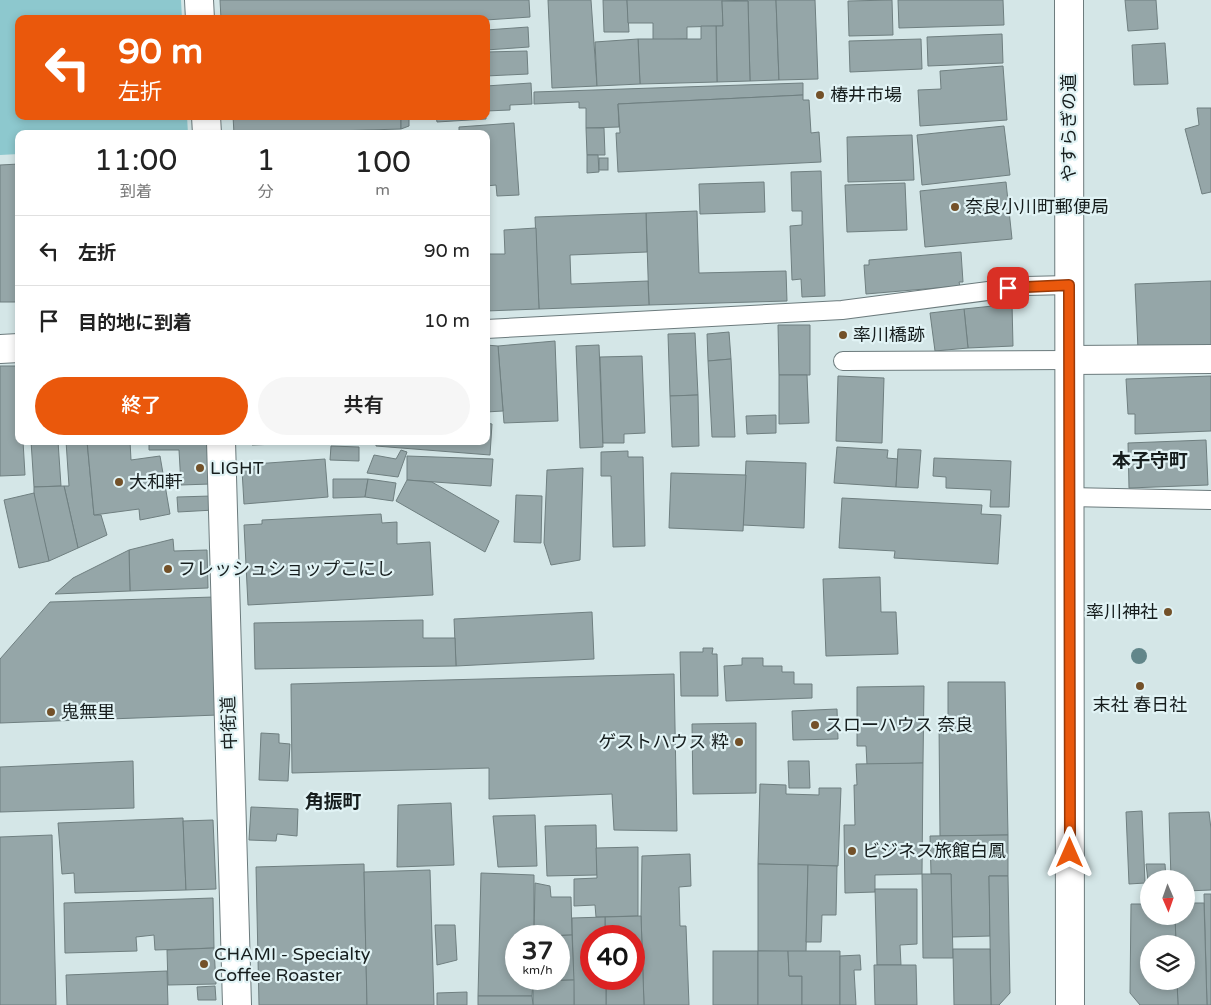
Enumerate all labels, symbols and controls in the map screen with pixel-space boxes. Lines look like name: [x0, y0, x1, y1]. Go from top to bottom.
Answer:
text: 90 m: [118, 31, 203, 73]
icon: left: [35, 35, 100, 100]
street label: やすらぎの道: [1058, 74, 1080, 182]
text: 左折: [118, 79, 162, 105]
place label: 椿井市場: [830, 84, 902, 106]
marker: 椿井市場: [814, 89, 826, 101]
text: 11:00: [94, 142, 177, 179]
text: 1: [256, 142, 275, 179]
text: 100: [354, 144, 411, 181]
text: m: [375, 180, 390, 200]
text: 到着: [120, 182, 152, 202]
text: 分: [258, 182, 274, 202]
place label: 奈良小川町郵便局: [965, 196, 1109, 218]
marker: 奈良小川町郵便局: [949, 201, 961, 213]
icon: left: [35, 237, 63, 265]
text: 90 m: [424, 240, 470, 262]
text: 左折: [78, 242, 116, 264]
pin: [987, 267, 1029, 309]
icon: arrive: [994, 274, 1022, 302]
icon: arrive: [35, 307, 63, 335]
text: 10 m: [424, 310, 470, 332]
text: 目的地に到着: [78, 312, 192, 334]
place label: 率川橋跡: [853, 324, 925, 346]
marker: 率川橋跡: [837, 329, 849, 341]
button: 終了: [35, 377, 248, 435]
button: 共有: [258, 377, 470, 435]
district label: 本子守町: [1112, 450, 1188, 472]
place label: LIGHT: [210, 457, 264, 479]
marker: LIGHT: [194, 462, 206, 474]
place label: 大和軒: [129, 471, 183, 493]
marker: 大和軒: [113, 476, 125, 488]
place label: フレッシュショップこにし: [178, 558, 394, 580]
marker: フレッシュショップこにし: [162, 563, 174, 575]
place label: 率川神社: [1086, 601, 1158, 623]
marker: 率川神社: [1162, 606, 1174, 618]
marker: 末社 春日社: [1134, 680, 1146, 692]
place label: 末社 春日社: [1093, 694, 1187, 716]
street label: 中街道: [217, 696, 241, 750]
place label: 鬼無里: [61, 701, 115, 723]
marker: 鬼無里: [45, 706, 57, 718]
place label: スローハウス 奈良: [825, 714, 973, 736]
marker: スローハウス 奈良: [809, 719, 821, 731]
place label: ゲストハウス 粋: [598, 731, 729, 753]
marker: ゲストハウス 粋: [733, 736, 745, 748]
district label: 角振町: [304, 791, 362, 813]
position arrow: [1043, 826, 1095, 878]
place label: ビジネス旅館白鳳: [862, 840, 1006, 862]
marker: ビジネス旅館白鳳: [846, 845, 858, 857]
north arrow: [1140, 870, 1195, 925]
map controls: [1140, 870, 1195, 990]
speed limit sign: 40: [580, 925, 645, 990]
button: layers: [1140, 935, 1195, 990]
text: 37: [522, 936, 553, 966]
place label: CHAMI - Specialty Coffee Roaster: [214, 943, 371, 986]
marker: CHAMI - Specialty Coffee Roaster: [198, 958, 210, 970]
text: km/h: [522, 963, 553, 977]

